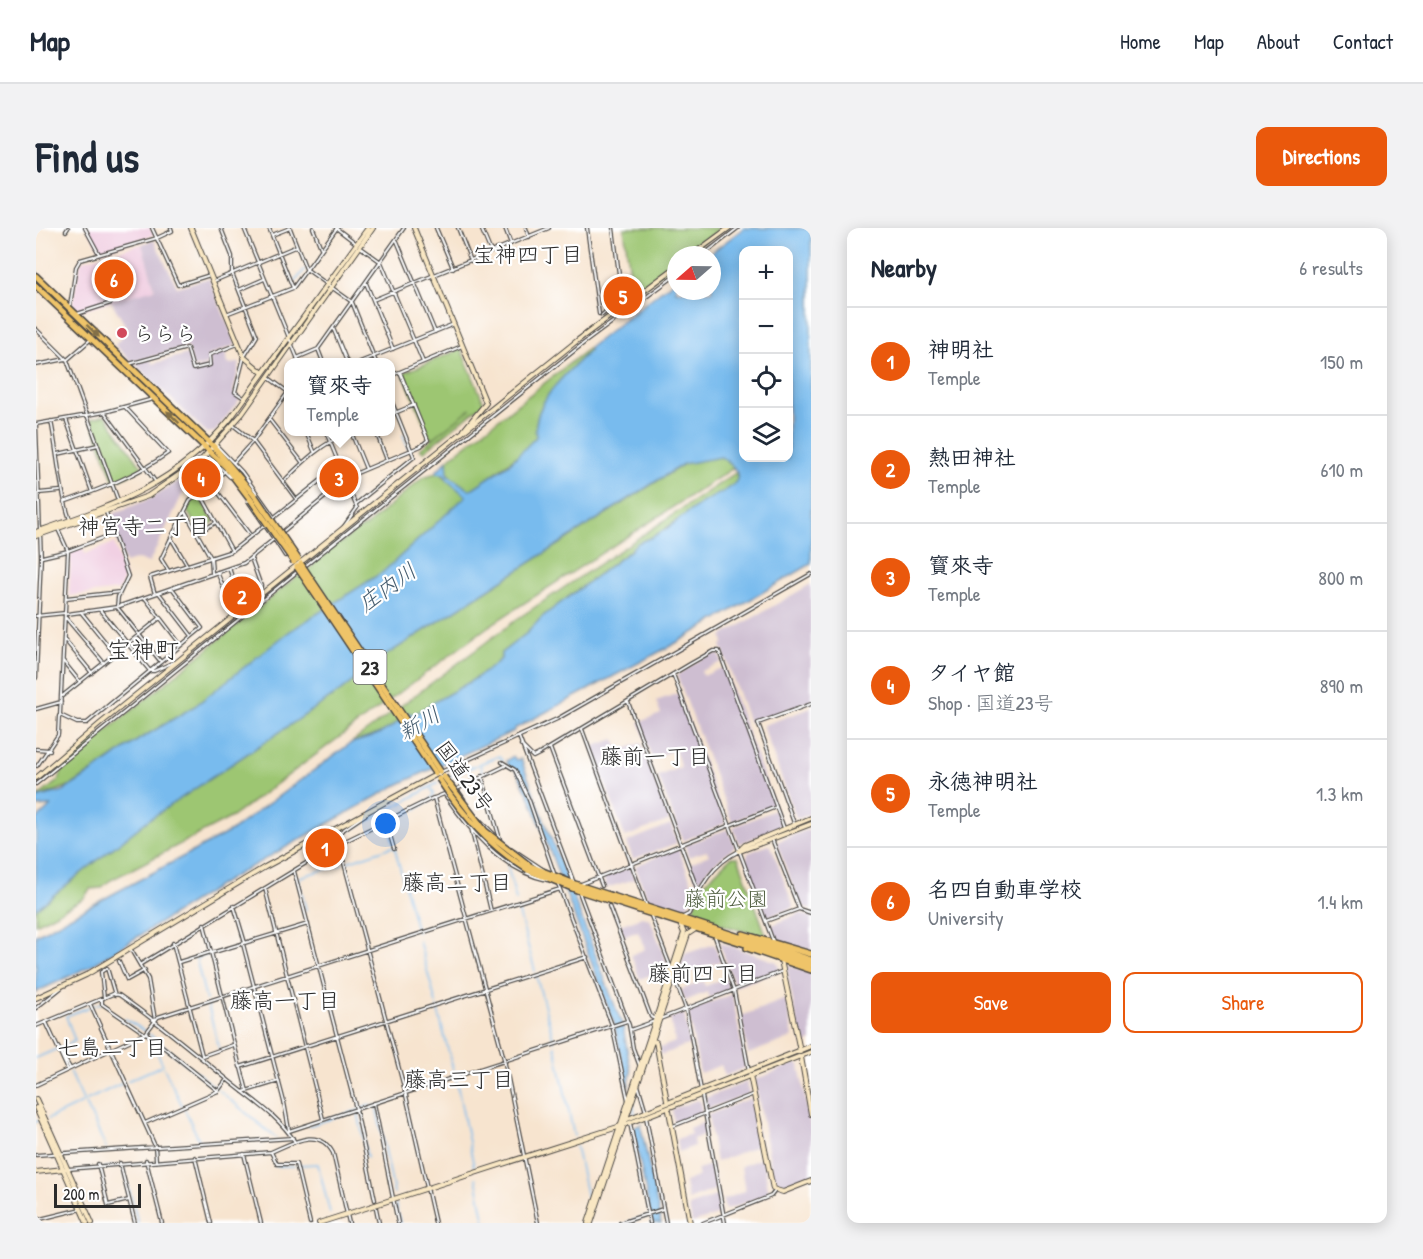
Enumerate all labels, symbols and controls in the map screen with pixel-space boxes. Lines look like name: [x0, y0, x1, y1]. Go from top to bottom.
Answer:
text: Map: [30, 22, 70, 60]
text: Home: [1120, 27, 1161, 56]
text: Map: [1194, 27, 1224, 56]
text: About: [1257, 27, 1300, 56]
text: Contact: [1333, 27, 1393, 56]
button: Directions: [1256, 127, 1387, 186]
text: Find us: [36, 128, 139, 185]
district label: 宝神四丁目: [473, 239, 583, 269]
north arrow: [667, 246, 721, 300]
map controls: [739, 246, 793, 462]
button: +: [739, 246, 793, 300]
text: Nearby: [871, 250, 937, 285]
text: 6 results: [1299, 254, 1363, 281]
pin: 6: [94, 256, 134, 302]
pin: 5: [604, 274, 642, 318]
button: −: [739, 300, 793, 354]
place label: ららら: [134, 319, 197, 348]
one-way arrow: [86, 324, 101, 338]
marker: ららら: [115, 326, 129, 340]
text: 神明社: [928, 334, 994, 364]
text: 1: [887, 348, 894, 375]
text: 150 m: [1320, 348, 1363, 375]
button: locate: [739, 354, 793, 408]
popup: [284, 358, 395, 436]
text: Temple: [928, 364, 981, 391]
text: 寳來寺: [306, 370, 373, 400]
text: Temple: [306, 400, 359, 427]
button: layers: [739, 408, 793, 462]
one-way arrow: [165, 410, 180, 424]
text: 熱田神社: [928, 442, 1016, 472]
pin: 4: [182, 456, 220, 500]
pin: 3: [320, 456, 358, 500]
text: 2: [886, 456, 895, 483]
text: 610 m: [1321, 456, 1363, 483]
text: Temple: [928, 472, 981, 499]
district label: 神宮寺二丁目: [78, 511, 210, 541]
text: 寳來寺: [928, 550, 994, 580]
water label: 庄内川: [351, 555, 423, 619]
text: 3: [886, 564, 895, 591]
text: 800 m: [1318, 564, 1363, 591]
pin: 2: [222, 574, 262, 619]
text: Temple: [928, 580, 981, 607]
district label: 宝神町: [107, 633, 179, 665]
road number: 23: [354, 650, 386, 684]
text: タイヤ館: [928, 657, 1015, 687]
text: 4: [887, 672, 894, 699]
text: 890 m: [1320, 672, 1363, 699]
text: Shop · 国道23号: [928, 689, 1054, 716]
water label: 新川: [392, 699, 446, 747]
street label: 国道23号: [429, 734, 501, 818]
district label: 藤前一丁目: [600, 741, 710, 771]
text: 永徳神明社: [928, 766, 1038, 796]
text: 5: [886, 780, 895, 807]
text: 1.3 km: [1316, 780, 1363, 807]
text: Temple: [928, 796, 981, 823]
your location: [371, 809, 400, 838]
pin: 1: [306, 826, 344, 870]
district label: 藤高二丁目: [402, 867, 512, 897]
text: 名四自動車学校: [928, 874, 1082, 904]
park label: 藤前公園: [684, 884, 768, 913]
text: 6: [887, 888, 894, 915]
text: 1.4 km: [1317, 888, 1363, 915]
text: University: [928, 904, 1004, 931]
district label: 藤前四丁目: [648, 958, 758, 988]
button: Save: [871, 972, 1111, 1033]
button: Share: [1123, 972, 1363, 1033]
district label: 藤高一丁目: [230, 985, 340, 1015]
district label: 七島二丁目: [57, 1032, 167, 1062]
district label: 藤高三丁目: [404, 1064, 514, 1094]
scale bar: [54, 1181, 141, 1208]
text: 200 m: [63, 1183, 99, 1205]

